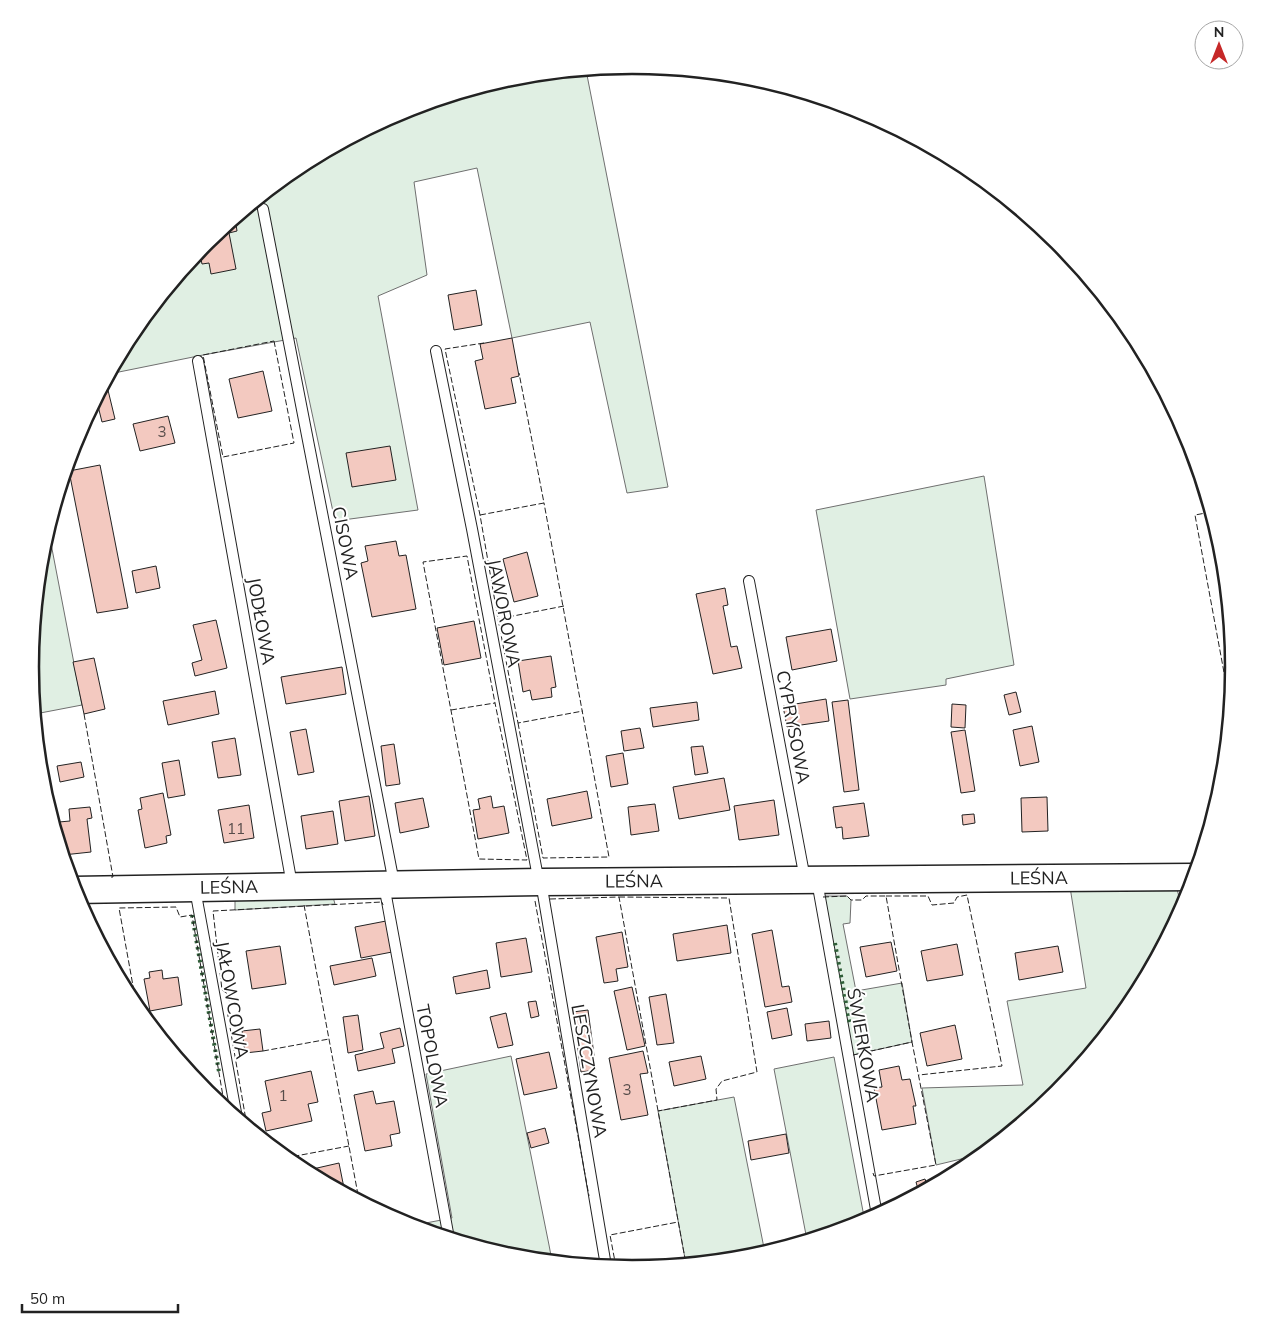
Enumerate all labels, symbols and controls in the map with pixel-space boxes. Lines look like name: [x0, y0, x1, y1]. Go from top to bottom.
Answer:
north arrow: [1194, 20, 1244, 70]
text: N: [1214, 23, 1224, 41]
house number: 3: [157, 422, 167, 441]
street label: CISOWA: [327, 504, 364, 581]
street label: JAWOROWA: [483, 557, 526, 669]
street label: JODŁOWA: [243, 575, 280, 666]
street label: CYPRYSOWA: [771, 668, 816, 785]
house number: 11: [227, 819, 245, 838]
street label: LEŚNA: [1010, 866, 1068, 889]
street label: LEŚNA: [605, 869, 663, 893]
street label: LEŚNA: [200, 875, 258, 899]
street label: JAŁOWCOWA: [211, 939, 254, 1061]
street label: ŚWIERKOWA: [842, 986, 885, 1104]
street label: TOPOLOWA: [411, 1002, 454, 1109]
street label: LESZCZYNOWA: [566, 1002, 613, 1139]
house number: 3: [622, 1080, 632, 1099]
house number: 1: [278, 1086, 288, 1105]
scale bar: [22, 1282, 179, 1314]
text: 50 m: [30, 1289, 65, 1308]

